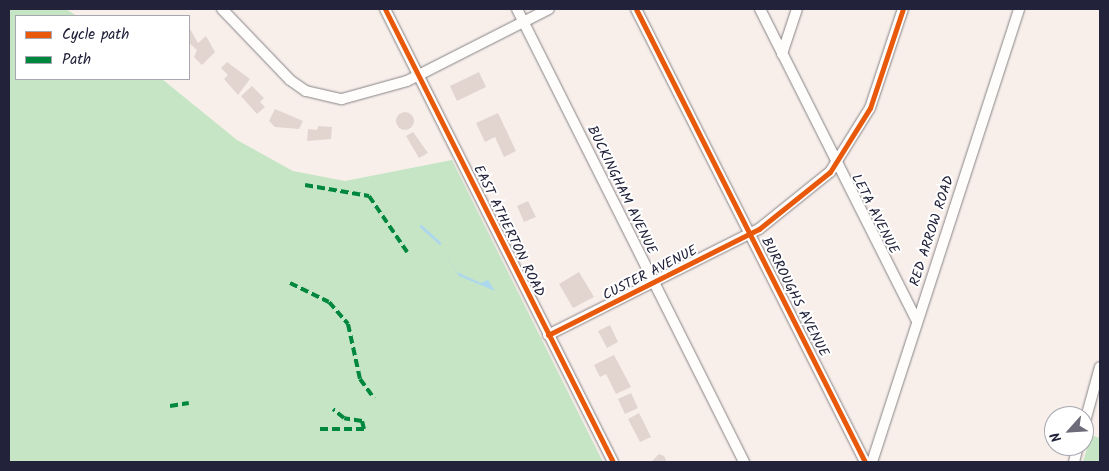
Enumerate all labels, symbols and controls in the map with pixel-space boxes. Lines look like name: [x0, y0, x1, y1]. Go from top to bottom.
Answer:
legend: [15, 15, 190, 80]
text: Cycle path: [62, 23, 129, 47]
text: Path: [62, 48, 91, 72]
street label: BUCKINGHAM AVENUE: [584, 123, 660, 257]
street label: EAST ATHERTON ROAD: [470, 162, 548, 300]
street label: LETA AVENUE: [848, 171, 902, 257]
street label: RED ARROW ROAD: [906, 174, 958, 288]
street label: BURROUGHS AVENUE: [758, 234, 832, 360]
street label: CUSTER AVENUE: [600, 242, 700, 304]
north arrow: [1044, 406, 1094, 456]
text: N: [1045, 428, 1068, 446]

